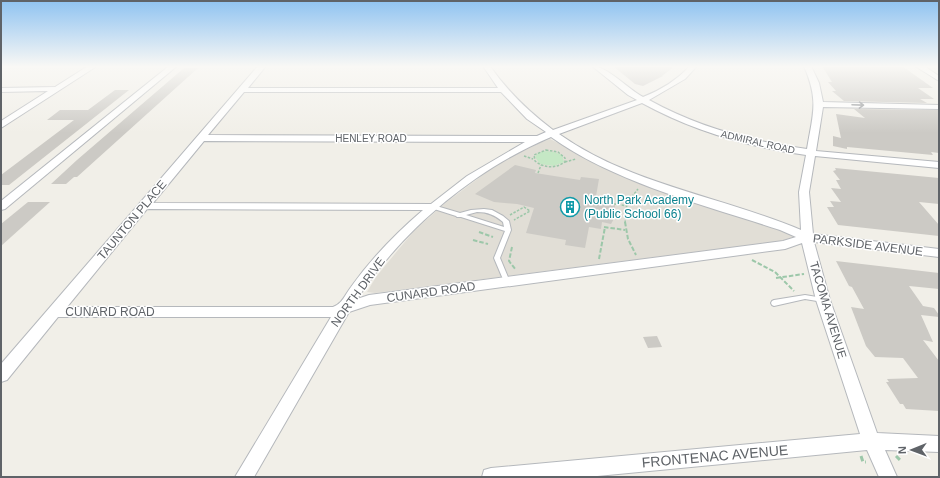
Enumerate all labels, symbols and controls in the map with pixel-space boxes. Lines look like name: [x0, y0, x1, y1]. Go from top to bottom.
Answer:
one-way arrow: [851, 101, 864, 108]
street label: ADMIRAL ROAD: [720, 128, 796, 156]
street label: HENLEY ROAD: [335, 133, 407, 144]
street label: TAUNTON PLACE: [95, 177, 169, 263]
place label: North Park Academy (Public School 66): [584, 193, 694, 221]
building icon: North Park Academy (Public School 66): [559, 196, 581, 218]
street label: PARKSIDE AVENUE: [812, 231, 924, 259]
street label: NORTH DRIVE: [328, 255, 388, 329]
street label: TACOMA AVENUE: [807, 260, 849, 360]
street label: CUNARD ROAD: [386, 279, 477, 305]
street label: CUNARD ROAD: [65, 305, 155, 319]
north arrow: [892, 430, 932, 470]
street label: FRONTENAC AVENUE: [641, 442, 789, 470]
text: N: [896, 446, 908, 454]

